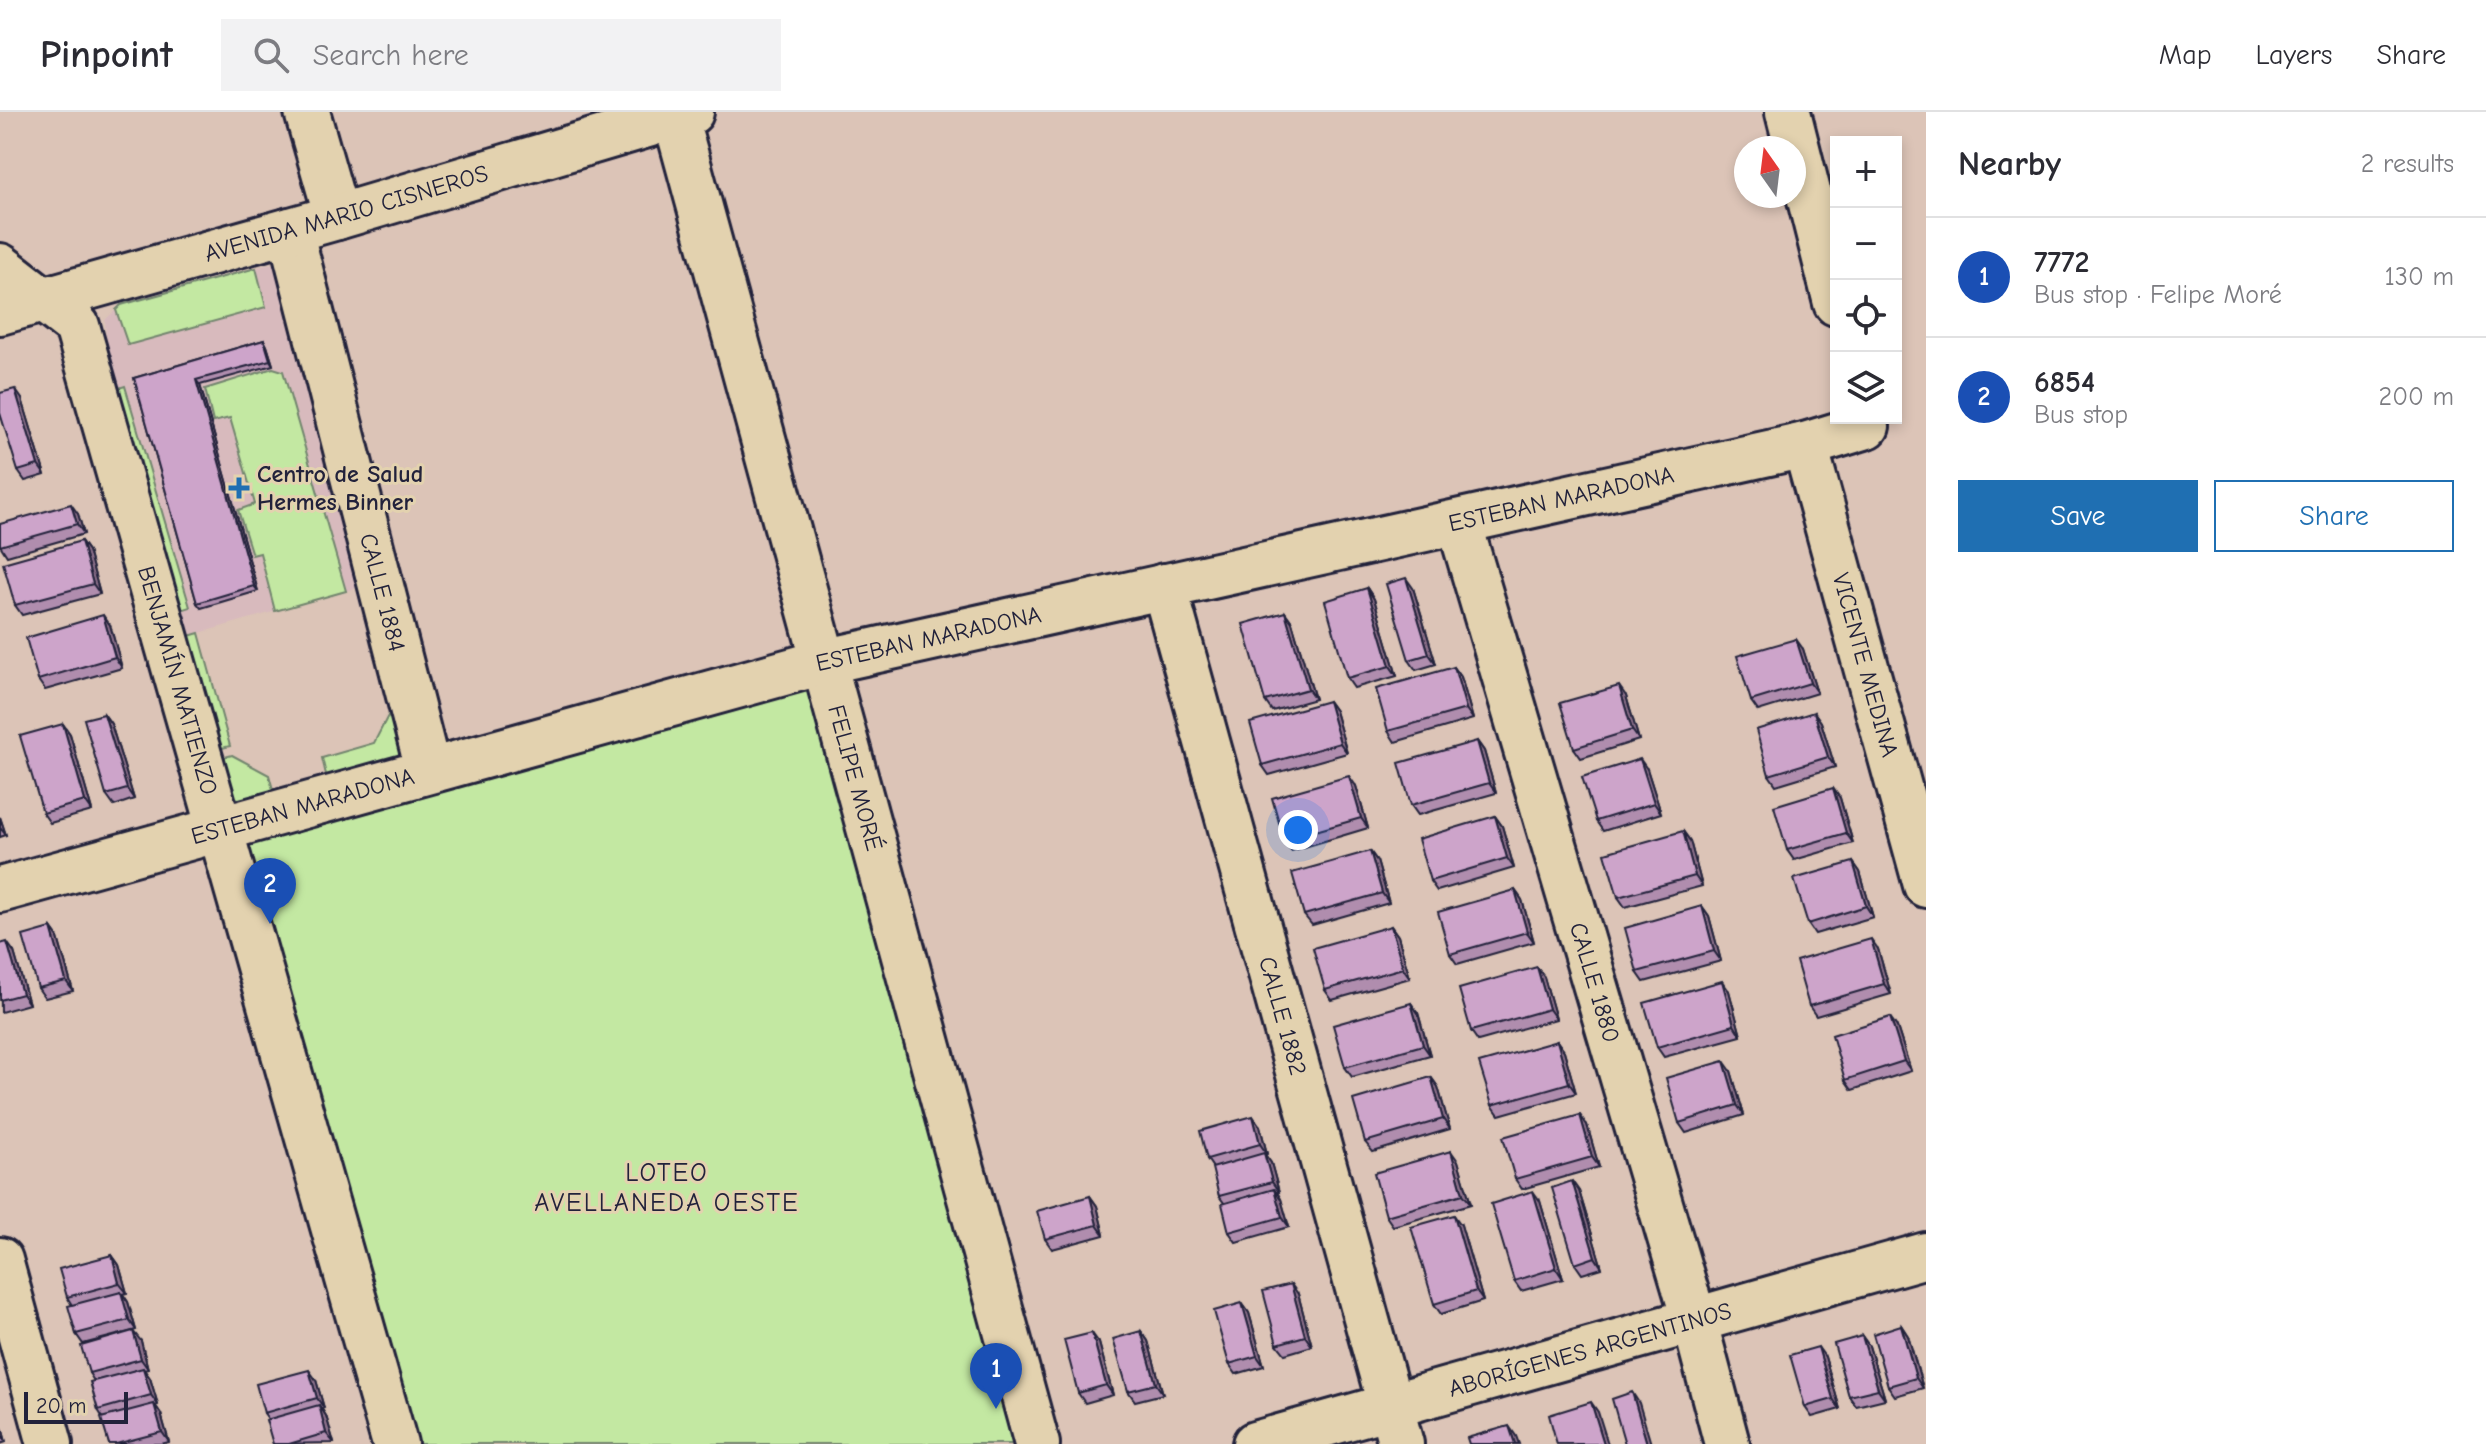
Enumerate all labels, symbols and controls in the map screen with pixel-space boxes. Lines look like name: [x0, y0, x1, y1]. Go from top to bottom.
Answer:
search box: [221, 19, 781, 91]
text: Pinpoint: [40, 33, 173, 77]
icon: search: [249, 33, 293, 77]
text: Search here: [313, 38, 469, 73]
text: Map: [2159, 39, 2212, 71]
text: Layers: [2256, 39, 2332, 71]
text: Share: [2376, 39, 2446, 71]
north arrow: [1734, 136, 1806, 208]
map controls: [1830, 136, 1902, 424]
button: +: [1830, 136, 1902, 208]
text: Nearby: [1958, 144, 2061, 184]
text: 2 results: [2361, 149, 2454, 179]
street label: AVENIDA MARIO CISNEROS: [201, 159, 491, 268]
button: −: [1830, 208, 1902, 280]
text: 7772: [2034, 245, 2089, 280]
text: 1: [1979, 262, 1989, 292]
text: 130 m: [2385, 262, 2454, 292]
button: locate: [1830, 280, 1902, 352]
text: Bus stop · Felipe Moré: [2034, 280, 2282, 310]
button: layers: [1830, 352, 1902, 424]
text: 6854: [2034, 365, 2095, 400]
text: 2: [1978, 382, 1990, 412]
text: 200 m: [2379, 382, 2454, 412]
text: Bus stop: [2034, 400, 2128, 430]
place label: Centro de Salud Hermes Binner: [257, 460, 423, 516]
street label: ESTEBAN MARADONA: [1446, 460, 1677, 537]
marker: Centro de Salud Hermes Binner: [228, 477, 250, 499]
button: Save: [1958, 480, 2198, 552]
button: Share: [2214, 480, 2454, 552]
street label: CALLE 1884: [354, 530, 411, 654]
street label: BENJAMÍN MATIENZO: [132, 563, 224, 798]
street label: VICENTE MEDINA: [1827, 570, 1904, 760]
street label: ESTEBAN MARADONA: [813, 600, 1044, 677]
street label: FELIPE MORÉ: [822, 702, 889, 854]
street label: ESTEBAN MARADONA: [188, 762, 417, 850]
your location: [1278, 810, 1318, 850]
pin: 2: [244, 858, 296, 924]
street label: CALLE 1880: [1564, 919, 1626, 1046]
street label: CALLE 1882: [1253, 953, 1312, 1078]
district label: LOTEO AVELLANEDA OESTE: [534, 1158, 800, 1218]
street label: ABORÍGENES ARGENTINOS: [1445, 1296, 1735, 1403]
pin: 1: [970, 1343, 1022, 1409]
scale bar: [24, 1388, 128, 1424]
text: 20 m: [36, 1393, 86, 1419]

